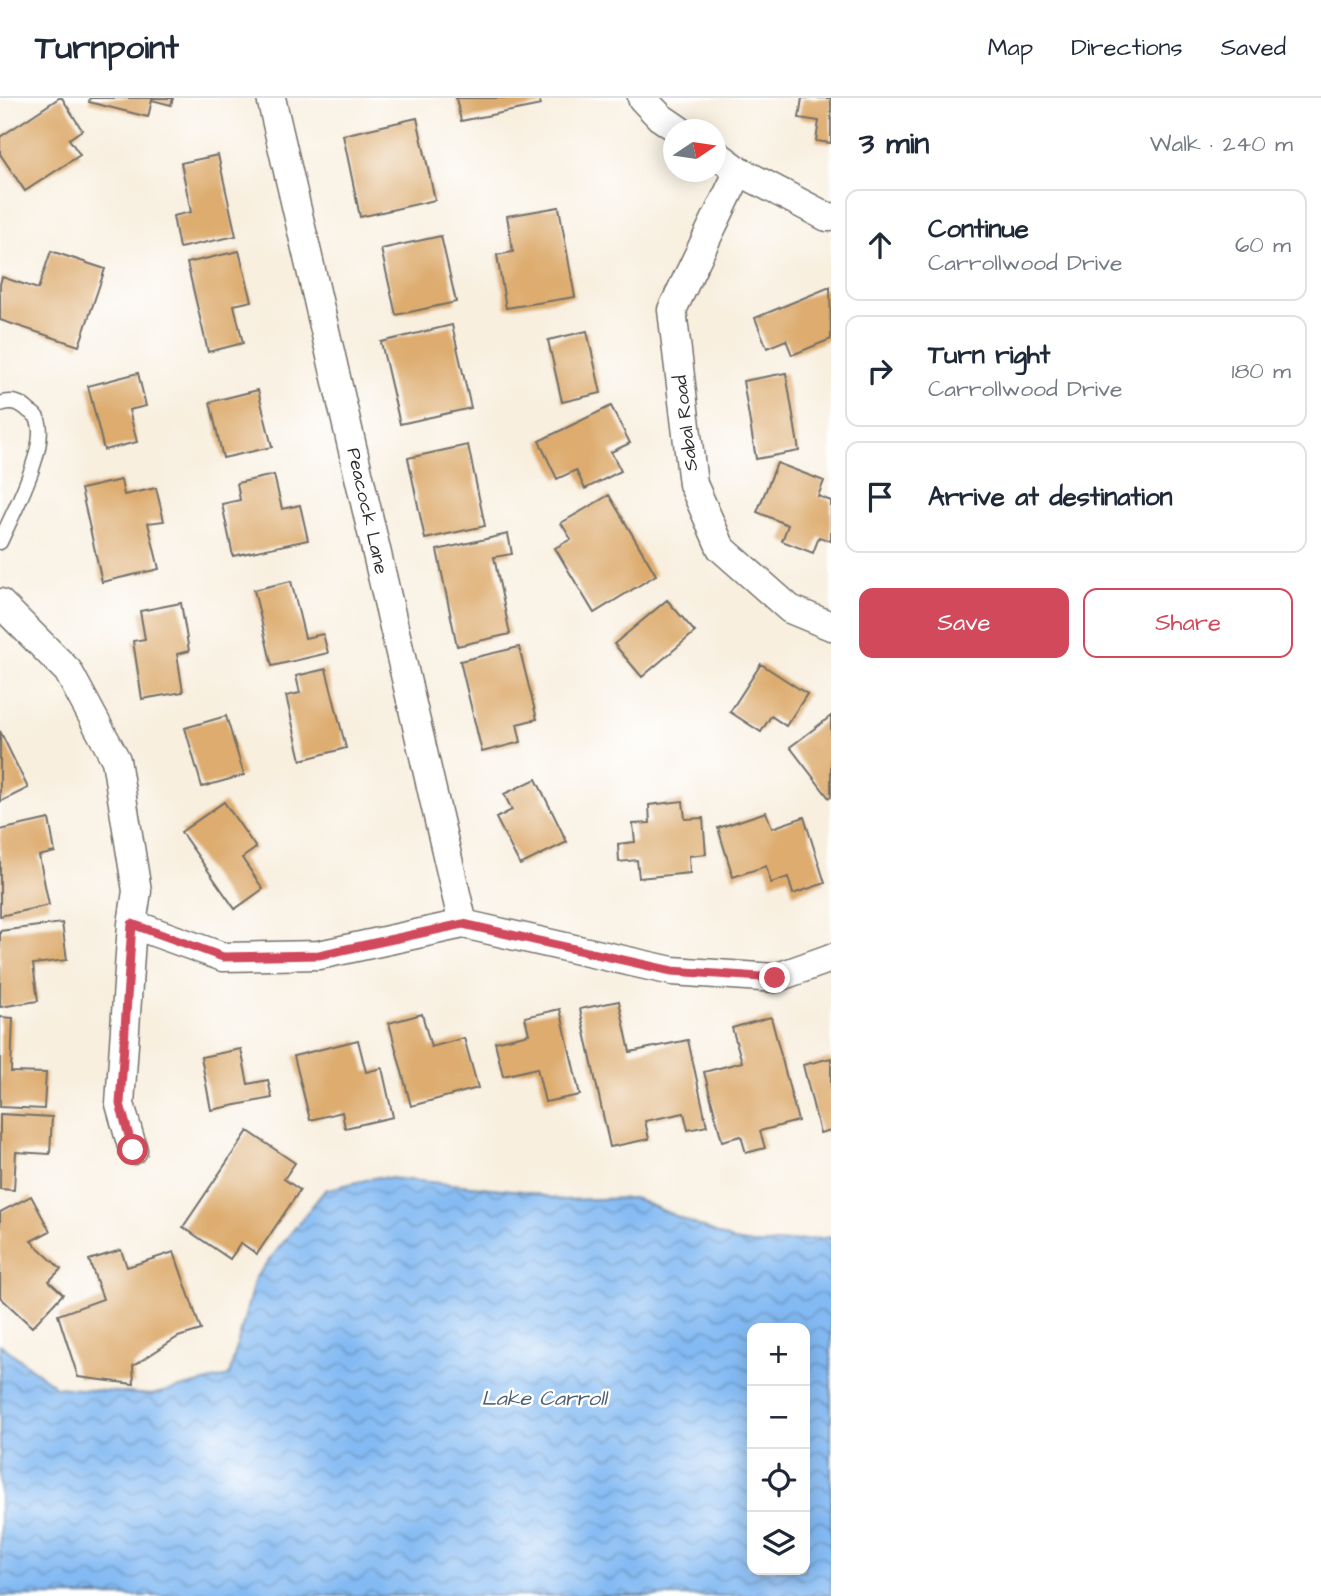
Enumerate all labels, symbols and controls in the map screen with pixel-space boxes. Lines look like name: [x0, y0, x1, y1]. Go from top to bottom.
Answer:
text: Turnpoint: [35, 25, 179, 71]
text: Map: [988, 31, 1033, 65]
text: Directions: [1071, 31, 1183, 65]
text: Saved: [1221, 31, 1286, 65]
north arrow: [663, 119, 726, 182]
text: 3 min: [859, 123, 929, 165]
text: Walk · 240 m: [1150, 128, 1293, 160]
text: Continue: [928, 211, 1029, 247]
icon: ahead: [861, 226, 899, 264]
text: 60 m: [1235, 229, 1291, 261]
text: Carrollwood Drive: [928, 247, 1122, 279]
text: Turn right: [928, 337, 1050, 373]
icon: right: [861, 352, 899, 390]
text: 180 m: [1232, 355, 1291, 387]
street label: Sabal Road: [667, 373, 705, 473]
text: Carrollwood Drive: [928, 373, 1122, 405]
street label: Peacock Lane: [339, 445, 395, 577]
icon: arrive: [861, 478, 899, 516]
text: Arrive at destination: [928, 479, 1173, 515]
button: Save: [859, 588, 1069, 658]
button: Share: [1083, 588, 1293, 658]
route end: [759, 962, 790, 993]
route start: [117, 1134, 148, 1165]
map controls: [747, 1323, 810, 1575]
button: +: [747, 1323, 810, 1386]
water label: Lake Carroll: [481, 1384, 609, 1413]
button: −: [747, 1386, 810, 1449]
button: locate: [747, 1449, 810, 1512]
button: layers: [747, 1512, 810, 1575]

